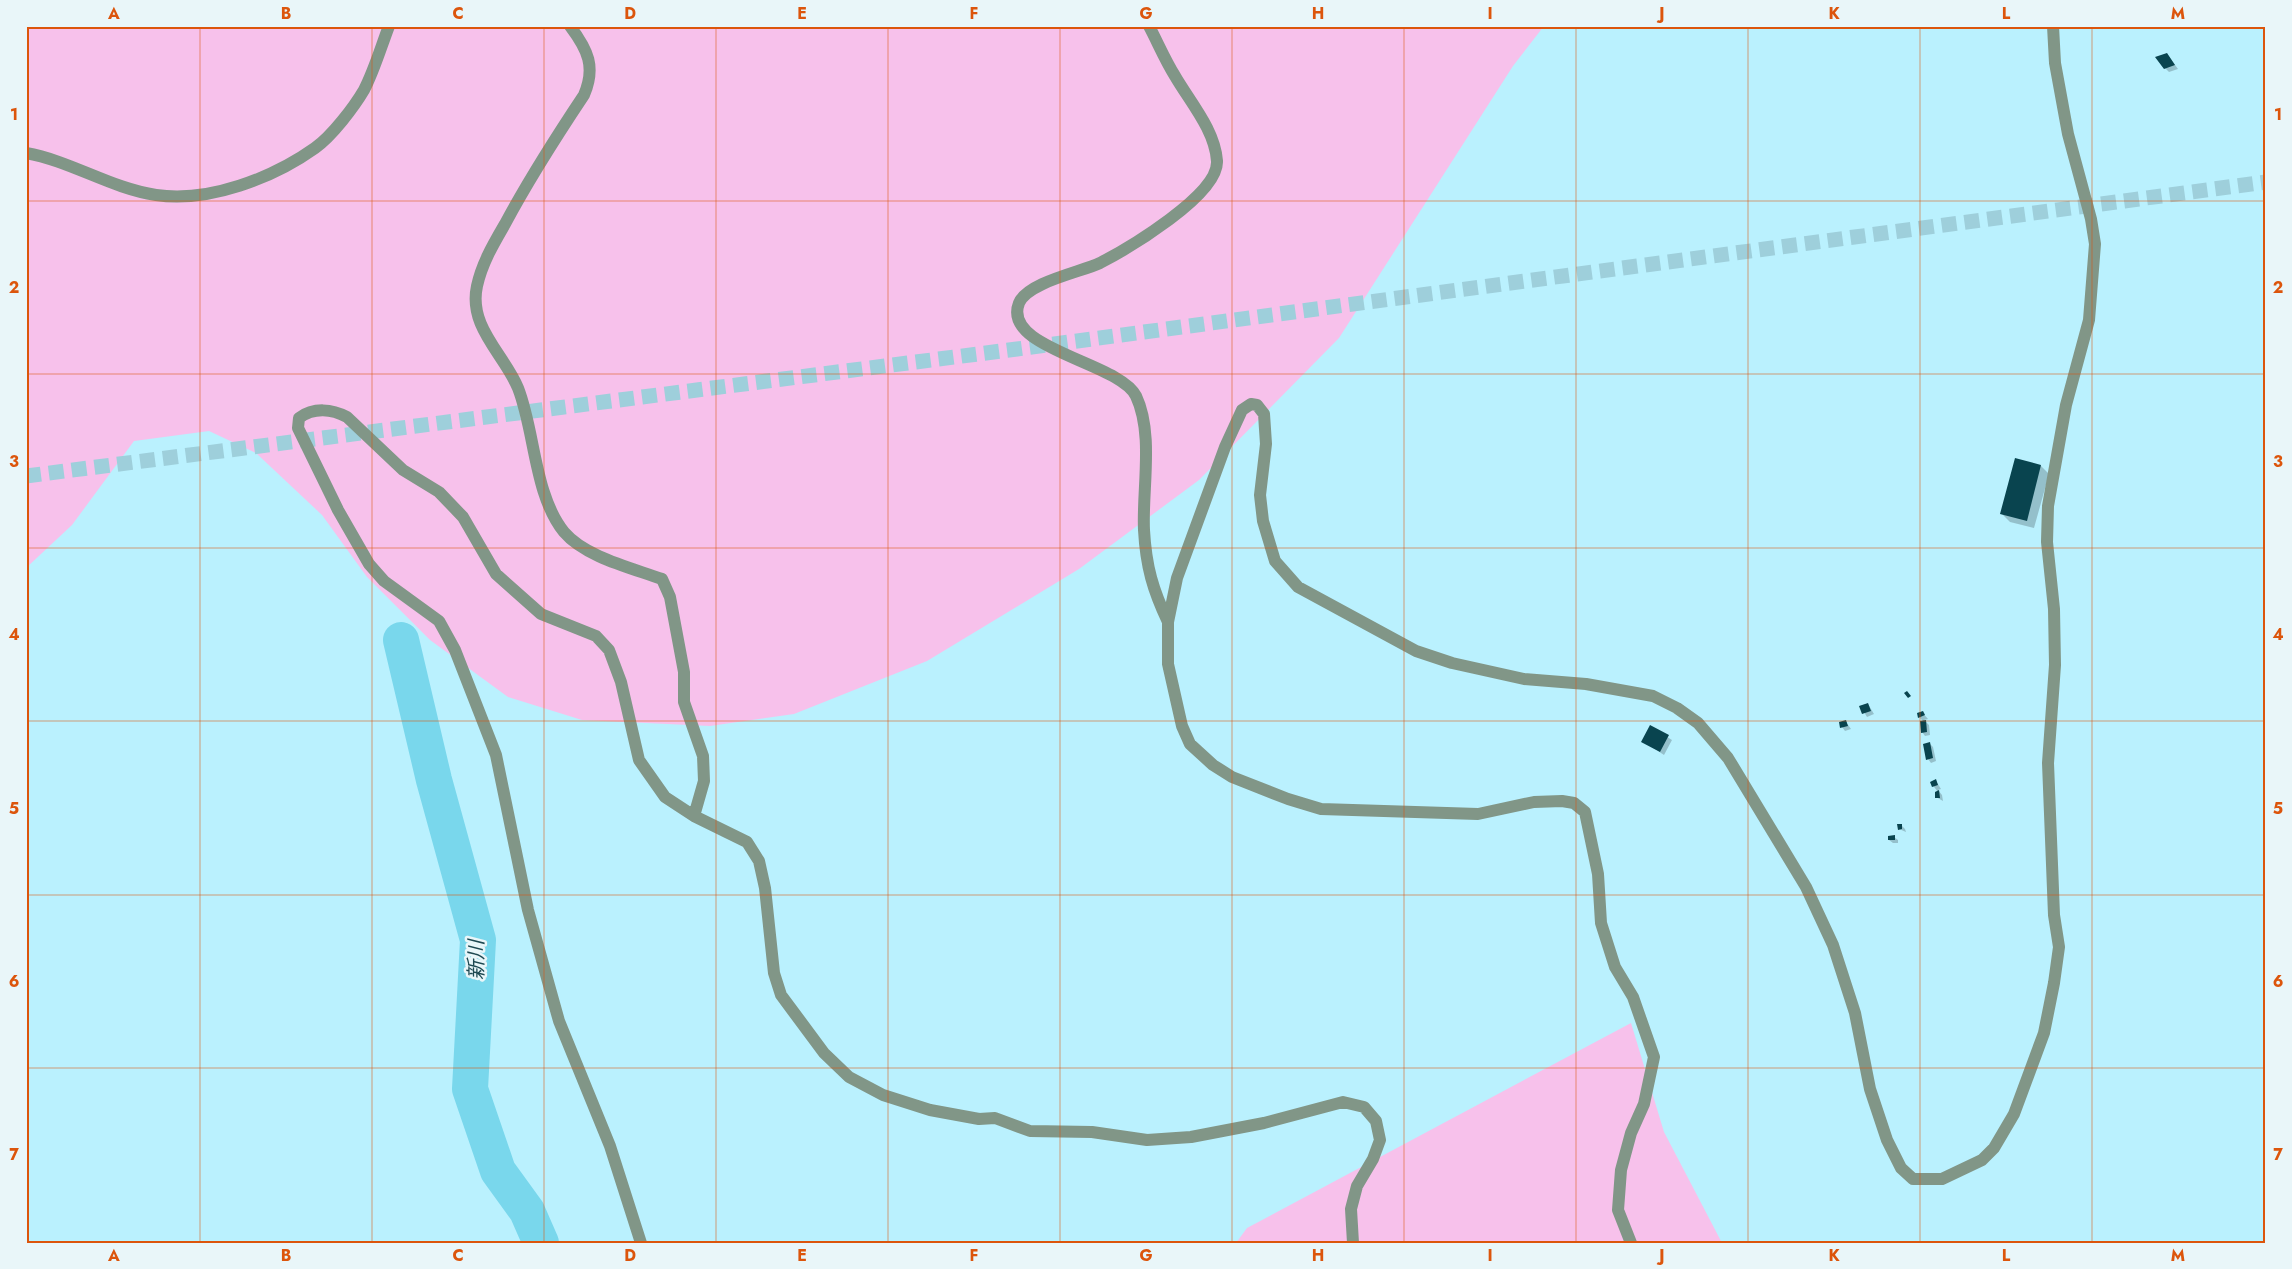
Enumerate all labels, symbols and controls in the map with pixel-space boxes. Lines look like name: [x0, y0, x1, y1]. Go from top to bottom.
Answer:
text: A: [107, 2, 120, 25]
text: B: [281, 2, 291, 25]
text: C: [452, 2, 464, 25]
text: D: [624, 2, 636, 25]
text: E: [797, 2, 807, 25]
text: F: [970, 2, 978, 25]
text: G: [1139, 2, 1153, 25]
text: H: [1312, 2, 1324, 25]
text: I: [1487, 2, 1493, 25]
text: J: [1656, 2, 1665, 25]
text: K: [1828, 2, 1840, 25]
text: L: [2002, 2, 2011, 25]
text: M: [2171, 2, 2185, 25]
text: 1: [10, 103, 18, 126]
text: 1: [2274, 103, 2282, 126]
text: 2: [9, 276, 19, 299]
text: 2: [2273, 276, 2283, 299]
text: 3: [9, 450, 19, 473]
text: 3: [2273, 450, 2283, 473]
text: 4: [8, 623, 20, 646]
text: 4: [2272, 623, 2284, 646]
text: 5: [9, 797, 19, 820]
text: 5: [2273, 797, 2283, 820]
water label: 新川: [462, 938, 491, 980]
text: 6: [9, 970, 19, 993]
text: 6: [2273, 970, 2283, 993]
text: 7: [9, 1143, 19, 1166]
text: 7: [2273, 1143, 2283, 1166]
text: A: [107, 1244, 120, 1267]
text: B: [281, 1244, 291, 1267]
text: C: [452, 1244, 464, 1267]
text: D: [624, 1244, 636, 1267]
text: E: [797, 1244, 807, 1267]
text: F: [970, 1244, 978, 1267]
text: G: [1139, 1244, 1153, 1267]
text: H: [1312, 1244, 1324, 1267]
text: I: [1487, 1244, 1493, 1267]
text: J: [1656, 1244, 1665, 1267]
text: K: [1828, 1244, 1840, 1267]
text: L: [2002, 1244, 2011, 1267]
text: M: [2171, 1244, 2185, 1267]

